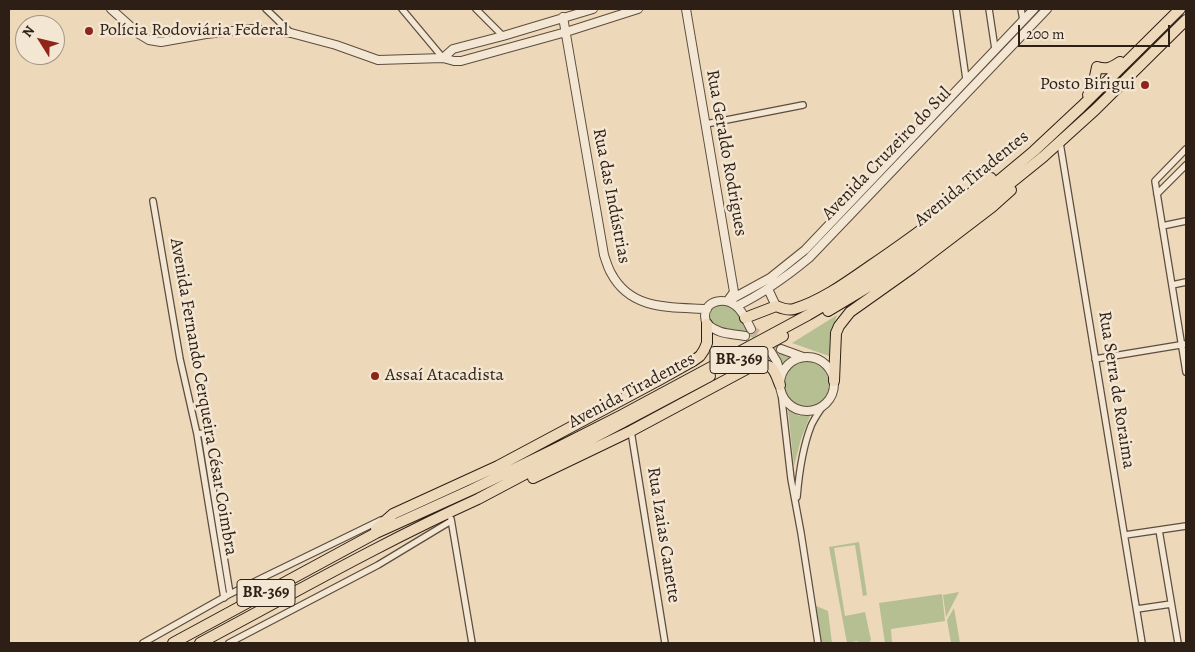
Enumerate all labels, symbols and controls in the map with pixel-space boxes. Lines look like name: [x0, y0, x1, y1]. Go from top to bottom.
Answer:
north arrow: [15, 15, 65, 65]
scale bar: [1020, 15, 1172, 47]
place label: Polícia Rodoviária Federal: [99, 20, 288, 42]
text: N: [18, 22, 39, 41]
text: 200 m: [1026, 24, 1065, 44]
marker: Polícia Rodoviária Federal: [83, 25, 95, 37]
street label: Rua Geraldo Rodrigues: [701, 68, 751, 238]
place label: Posto Birigui: [1040, 74, 1135, 96]
marker: Posto Birigui: [1139, 79, 1151, 91]
street label: Avenida Cruzeiro do Sul: [818, 83, 956, 225]
street label: Avenida Tiradentes: [910, 126, 1034, 232]
street label: Rua das Indústrias: [587, 127, 635, 265]
street label: Avenida Fernando Cerqueira César Coimbra: [164, 237, 242, 557]
street label: Rua Serra de Roraima: [1093, 310, 1139, 470]
road number: BR-369: [710, 346, 768, 374]
street label: Avenida Tiradentes: [565, 348, 699, 434]
place label: Assaí Atacadista: [385, 365, 504, 387]
marker: Assaí Atacadista: [369, 370, 381, 382]
street label: Rua Izaias Canette: [642, 466, 684, 604]
road number: BR-369: [237, 580, 295, 606]

